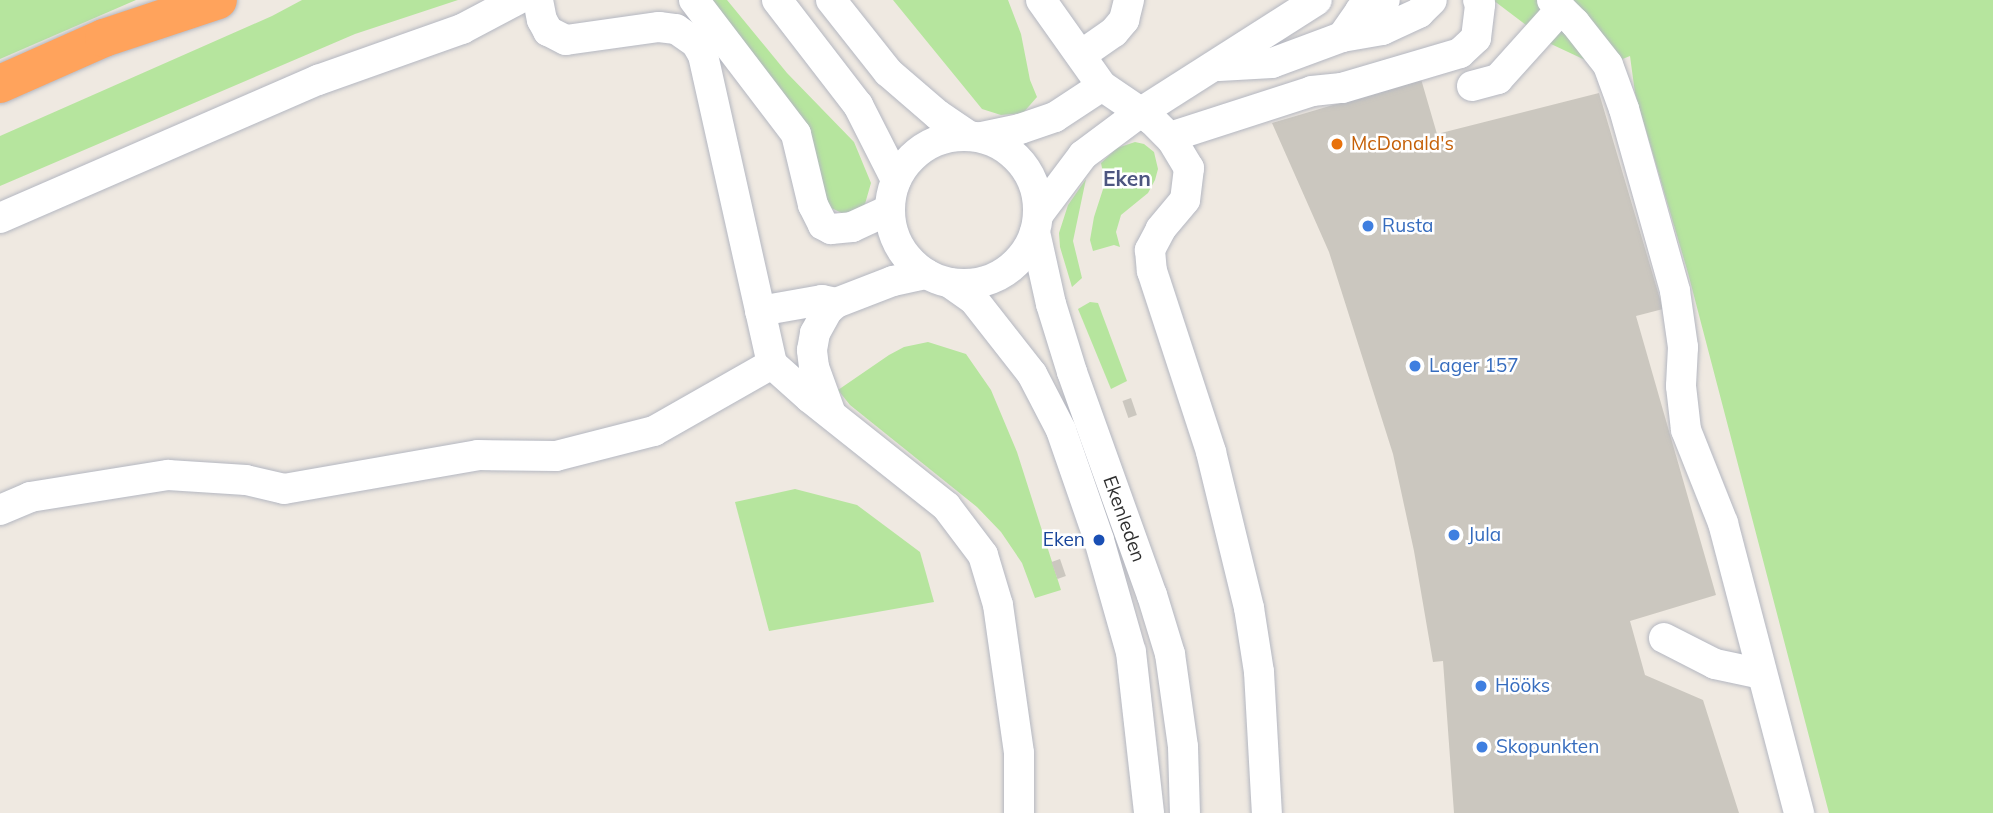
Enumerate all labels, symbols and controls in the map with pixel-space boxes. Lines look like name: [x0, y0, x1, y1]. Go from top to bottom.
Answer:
place label: McDonald's: [1351, 133, 1454, 155]
marker: McDonald's: [1329, 136, 1345, 152]
district label: Eken: [1103, 165, 1151, 191]
place label: Rusta: [1382, 215, 1433, 237]
marker: Rusta: [1360, 218, 1376, 234]
place label: Lager 157: [1429, 355, 1519, 377]
marker: Lager 157: [1407, 358, 1423, 374]
street label: Ekenleden: [1098, 473, 1150, 565]
place label: Jula: [1468, 524, 1501, 546]
marker: Jula: [1446, 527, 1462, 543]
place label: Eken: [1043, 529, 1085, 551]
marker: Eken: [1091, 532, 1107, 548]
place label: Hööks: [1495, 675, 1550, 697]
marker: Hööks: [1473, 678, 1489, 694]
place label: Skopunkten: [1496, 736, 1599, 758]
marker: Skopunkten: [1474, 739, 1490, 755]

